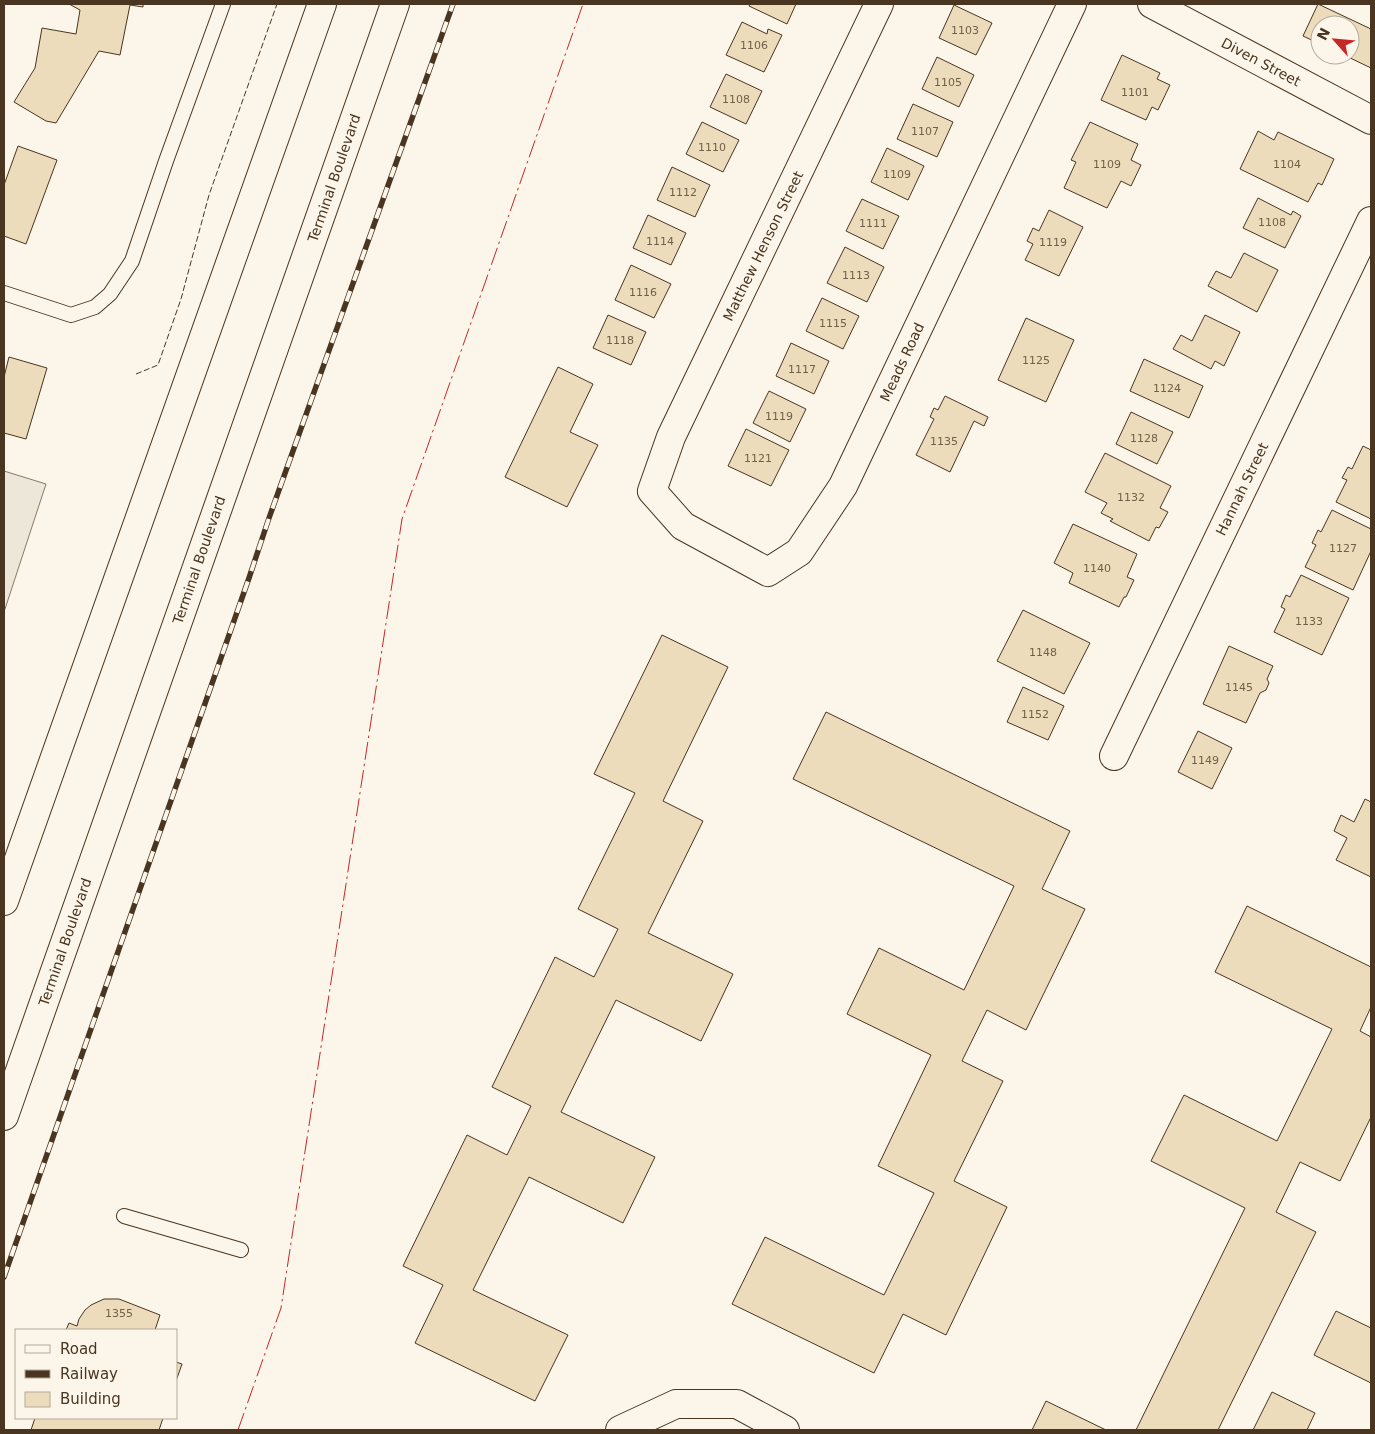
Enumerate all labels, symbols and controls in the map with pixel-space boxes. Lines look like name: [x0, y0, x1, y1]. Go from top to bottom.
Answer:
north arrow: [1310, 15, 1360, 65]
house number: 1103: [951, 24, 979, 37]
text: N: [1314, 25, 1333, 43]
street label: Diven Street: [1219, 34, 1304, 90]
house number: 1106: [740, 39, 768, 52]
house number: 1105: [934, 76, 962, 89]
house number: 1101: [1121, 86, 1149, 99]
house number: 1108: [722, 93, 750, 106]
street label: Terminal Boulevard: [304, 112, 363, 245]
house number: 1107: [911, 125, 939, 138]
house number: 1110: [698, 141, 726, 154]
house number: 1109: [1093, 158, 1121, 171]
house number: 1104: [1273, 158, 1301, 171]
street label: Matthew Henson Street: [720, 168, 807, 324]
house number: 1109: [883, 168, 911, 181]
house number: 1112: [669, 186, 697, 199]
house number: 1108: [1258, 216, 1286, 229]
house number: 1111: [859, 217, 887, 230]
house number: 1114: [646, 235, 674, 248]
house number: 1119: [1039, 236, 1067, 249]
house number: 1113: [842, 269, 870, 282]
house number: 1116: [629, 286, 657, 299]
house number: 1115: [819, 317, 847, 330]
street label: Meads Road: [877, 320, 927, 404]
house number: 1118: [606, 334, 634, 347]
house number: 1125: [1022, 354, 1050, 367]
house number: 1117: [788, 363, 816, 376]
house number: 1124: [1153, 382, 1181, 395]
house number: 1119: [765, 410, 793, 423]
house number: 1128: [1130, 432, 1158, 445]
house number: 1135: [930, 435, 958, 448]
street label: Hannah Street: [1213, 440, 1272, 538]
house number: 1121: [744, 452, 772, 465]
house number: 1132: [1117, 491, 1145, 504]
street label: Terminal Boulevard: [169, 494, 228, 627]
house number: 1127: [1329, 542, 1357, 555]
house number: 1140: [1083, 562, 1111, 575]
house number: 1133: [1295, 615, 1323, 628]
house number: 1148: [1029, 646, 1057, 659]
house number: 1145: [1225, 681, 1253, 694]
house number: 1152: [1021, 708, 1049, 721]
house number: 1149: [1191, 754, 1219, 767]
street label: Terminal Boulevard: [35, 876, 94, 1009]
house number: 1355: [105, 1307, 133, 1320]
legend: [15, 1329, 178, 1419]
text: Road: [60, 1340, 98, 1358]
text: Railway: [60, 1365, 118, 1383]
text: Building: [60, 1390, 121, 1408]

